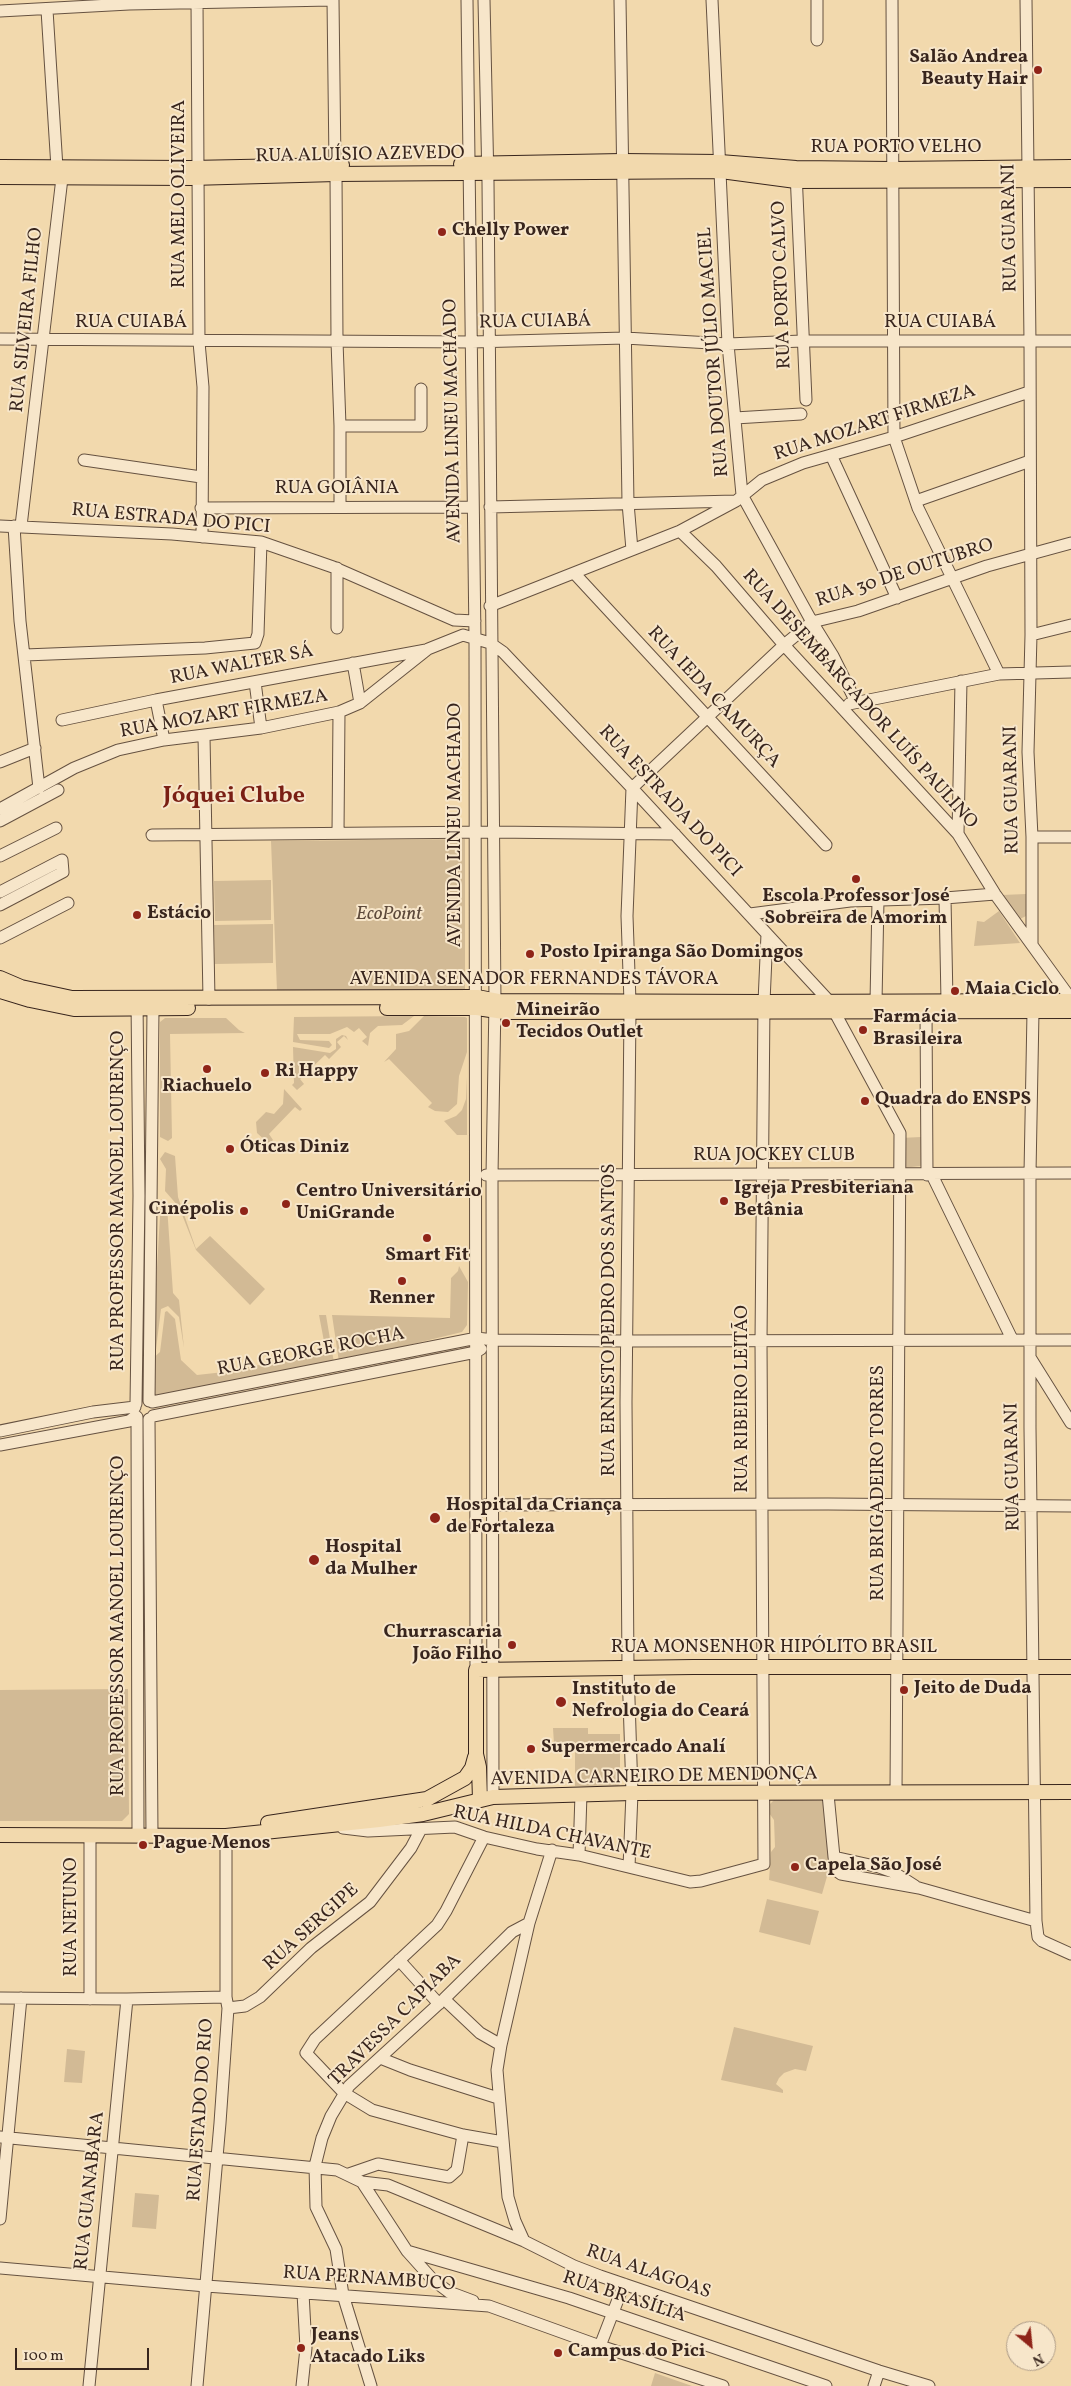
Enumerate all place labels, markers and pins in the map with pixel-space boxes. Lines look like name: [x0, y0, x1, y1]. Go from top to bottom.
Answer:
place label: Salão Andrea Beauty Hair: [909, 48, 1028, 92]
marker: Salão Andrea Beauty Hair: [1032, 64, 1044, 76]
place label: Chelly Power: [452, 221, 569, 243]
marker: Chelly Power: [436, 226, 448, 238]
marker: Escola Professor José Sobreira de Amorim: [850, 873, 862, 885]
place label: Escola Professor José Sobreira de Amorim: [762, 887, 950, 931]
place label: Estácio: [147, 904, 211, 926]
marker: Estácio: [131, 909, 143, 921]
place label: Posto Ipiranga São Domingos: [540, 943, 803, 965]
marker: Posto Ipiranga São Domingos: [524, 948, 536, 960]
place label: Maia Ciclo: [965, 980, 1059, 1002]
marker: Maia Ciclo: [949, 985, 961, 997]
place label: Mineirão Tecidos Outlet: [516, 1001, 643, 1045]
place label: Farmácia Brasileira: [873, 1008, 963, 1052]
marker: Mineirão Tecidos Outlet: [500, 1017, 512, 1029]
marker: Farmácia Brasileira: [857, 1024, 869, 1036]
place label: Ri Happy: [275, 1062, 358, 1084]
marker: Riachuelo: [201, 1063, 213, 1075]
marker: Ri Happy: [259, 1067, 271, 1079]
place label: Riachuelo: [162, 1077, 252, 1099]
place label: Quadra do ENSPS: [875, 1090, 1031, 1112]
marker: Quadra do ENSPS: [859, 1095, 871, 1107]
place label: Óticas Diniz: [240, 1138, 349, 1160]
marker: Óticas Diniz: [224, 1143, 236, 1155]
place label: Igreja Presbiteriana Betânia: [734, 1179, 914, 1223]
place label: Centro Universitário UniGrande: [296, 1182, 482, 1226]
marker: Igreja Presbiteriana Betânia: [718, 1195, 730, 1207]
marker: Centro Universitário UniGrande: [280, 1198, 292, 1210]
place label: Cinépolis: [148, 1200, 234, 1222]
marker: Cinépolis: [238, 1205, 250, 1217]
marker: Smart Fit: [421, 1232, 433, 1244]
place label: Smart Fit: [385, 1246, 469, 1268]
marker: Renner: [396, 1275, 408, 1287]
place label: Renner: [369, 1289, 435, 1311]
place label: Hospital da Criança de Fortaleza: [446, 1496, 622, 1540]
marker: Hospital da Criança de Fortaleza: [428, 1511, 442, 1525]
place label: Hospital da Mulher: [325, 1538, 418, 1582]
marker: Hospital da Mulher: [307, 1553, 321, 1567]
place label: Churrascaria João Filho: [384, 1623, 502, 1667]
marker: Churrascaria João Filho: [506, 1639, 518, 1651]
place label: Jeito de Duda: [914, 1679, 1032, 1701]
place label: Instituto de Nefrologia do Ceará: [572, 1680, 749, 1724]
marker: Jeito de Duda: [898, 1684, 910, 1696]
marker: Instituto de Nefrologia do Ceará: [554, 1695, 568, 1709]
place label: Supermercado Analí: [541, 1738, 726, 1760]
marker: Supermercado Analí: [525, 1743, 537, 1755]
place label: Pague Menos: [153, 1834, 271, 1856]
marker: Pague Menos: [137, 1839, 149, 1851]
place label: Capela São José: [805, 1856, 942, 1878]
marker: Capela São José: [789, 1861, 801, 1873]
place label: Jeans Atacado Liks: [311, 2326, 425, 2370]
marker: Jeans Atacado Liks: [295, 2342, 307, 2354]
place label: Campus do Pici: [568, 2342, 705, 2364]
marker: Campus do Pici: [552, 2347, 564, 2359]

